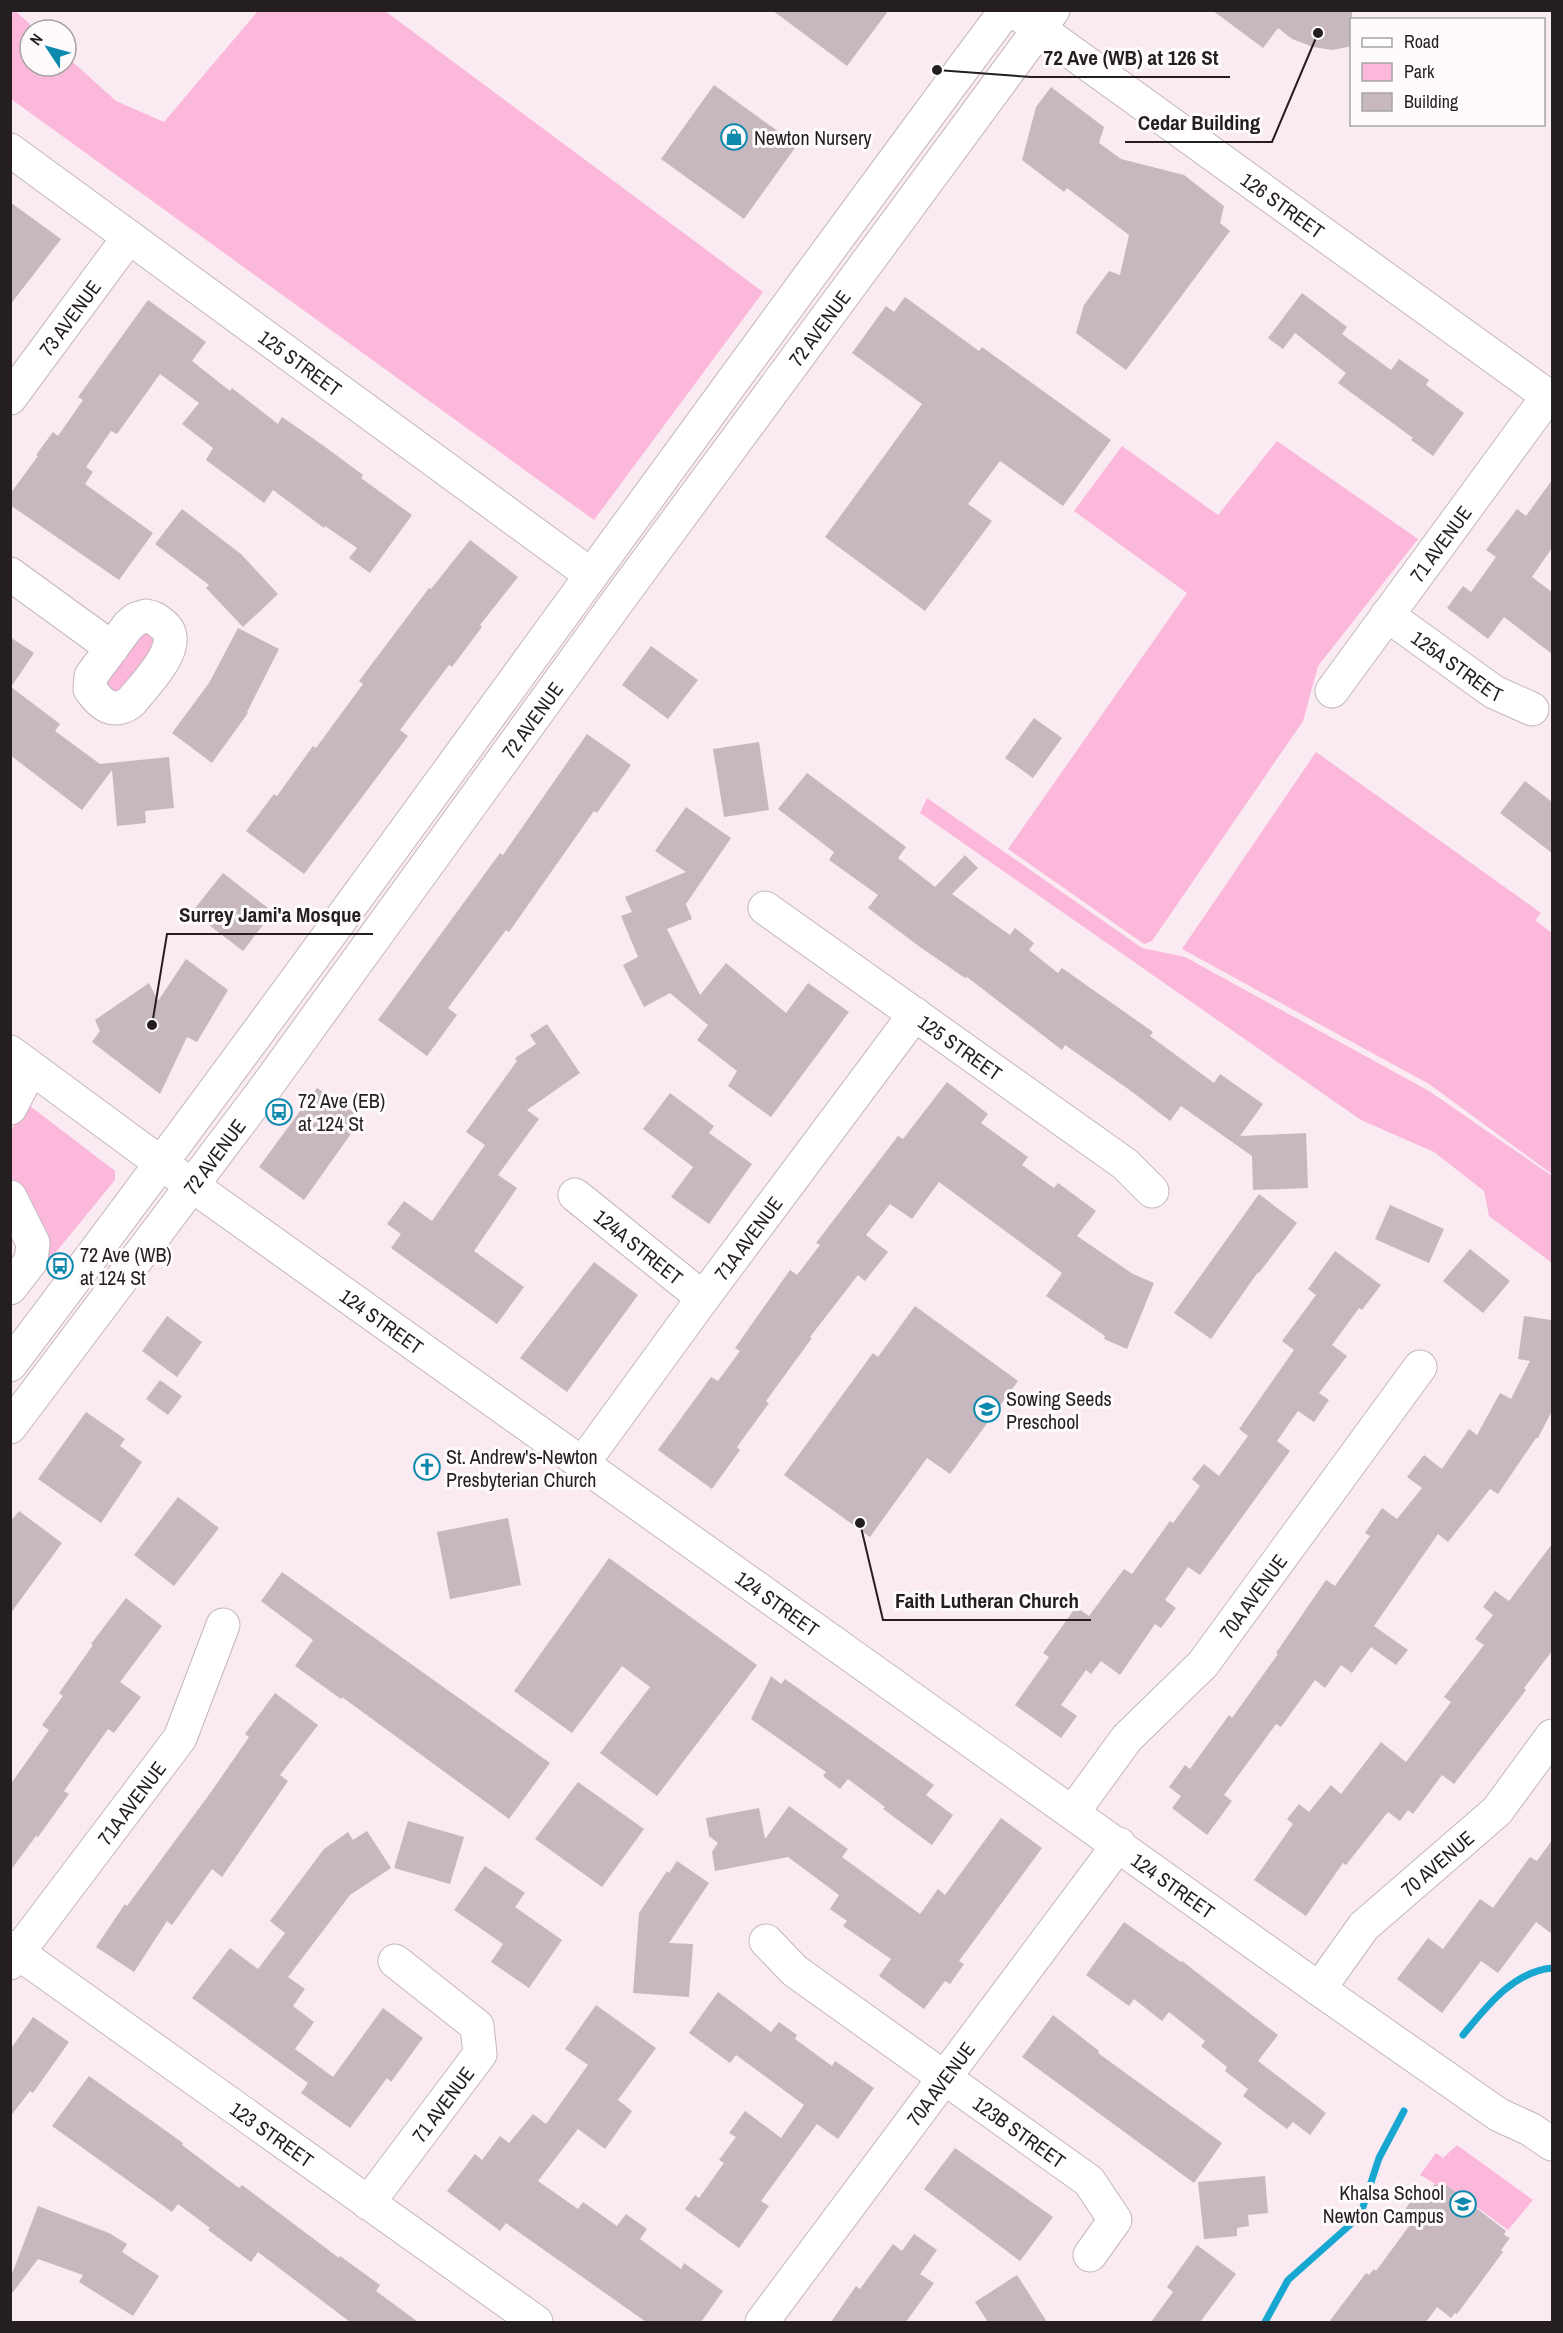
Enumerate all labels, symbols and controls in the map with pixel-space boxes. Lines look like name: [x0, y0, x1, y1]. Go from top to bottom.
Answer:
north arrow: [18, 18, 78, 78]
legend: [1350, 18, 1545, 126]
text: N: [24, 29, 48, 49]
text: Road: [1404, 29, 1439, 54]
callout: 72 Ave (WB) at 126 St: [1031, 38, 1230, 77]
text: 72 Ave (WB) at 126 St: [1044, 43, 1219, 72]
text: Park: [1404, 59, 1435, 84]
text: Building: [1404, 89, 1459, 114]
callout: Cedar Building: [1125, 103, 1272, 142]
text: Cedar Building: [1138, 108, 1261, 137]
shop icon: Newton Nursery: [719, 122, 749, 152]
place label: Newton Nursery: [754, 124, 872, 151]
street label: 126 STREET: [1236, 166, 1330, 244]
street label: 73 AVENUE: [32, 274, 107, 361]
street label: 72 AVENUE: [782, 284, 856, 371]
street label: 125 STREET: [254, 323, 348, 402]
street label: 71 AVENUE: [1403, 500, 1477, 587]
street label: 125A STREET: [1406, 624, 1507, 708]
street label: 72 AVENUE: [495, 676, 569, 763]
callout: Surrey Jami'a Mosque: [167, 895, 373, 934]
text: Surrey Jami'a Mosque: [179, 900, 361, 929]
street label: 125 STREET: [913, 1008, 1008, 1086]
place label: 72 Ave (EB) at 124 St: [298, 1087, 385, 1137]
bus stop icon: 72 Ave (EB) at 124 St: [264, 1097, 294, 1127]
street label: 72 AVENUE: [177, 1113, 251, 1200]
street label: 71A AVENUE: [708, 1190, 788, 1285]
street label: 124A STREET: [589, 1202, 689, 1290]
place label: 72 Ave (WB) at 124 St: [80, 1241, 172, 1291]
bus stop icon: 72 Ave (WB) at 124 St: [45, 1251, 75, 1281]
street label: 124 STREET: [335, 1282, 429, 1360]
place label: Sowing Seeds Preschool: [1006, 1385, 1112, 1435]
school or university icon: Sowing Seeds Preschool: [972, 1394, 1002, 1424]
place label: St. Andrew's-Newton Presbyterian Church: [446, 1443, 598, 1493]
church icon: St. Andrew's-Newton Presbyterian Church: [412, 1452, 442, 1482]
street label: 70A AVENUE: [1213, 1548, 1293, 1644]
street label: 124 STREET: [730, 1564, 825, 1642]
callout: Faith Lutheran Church: [883, 1581, 1091, 1620]
text: Faith Lutheran Church: [895, 1586, 1079, 1615]
street label: 71A AVENUE: [91, 1755, 172, 1850]
street label: 70 AVENUE: [1395, 1824, 1479, 1902]
street label: 124 STREET: [1126, 1846, 1221, 1924]
street label: 70A AVENUE: [900, 2036, 981, 2131]
street label: 71 AVENUE: [405, 2061, 480, 2147]
street label: 123B STREET: [968, 2089, 1071, 2174]
street label: 123 STREET: [225, 2095, 319, 2173]
place label: Khalsa School Newton Campus: [1323, 2179, 1444, 2229]
school or university icon: Khalsa School Newton Campus: [1448, 2189, 1478, 2219]

